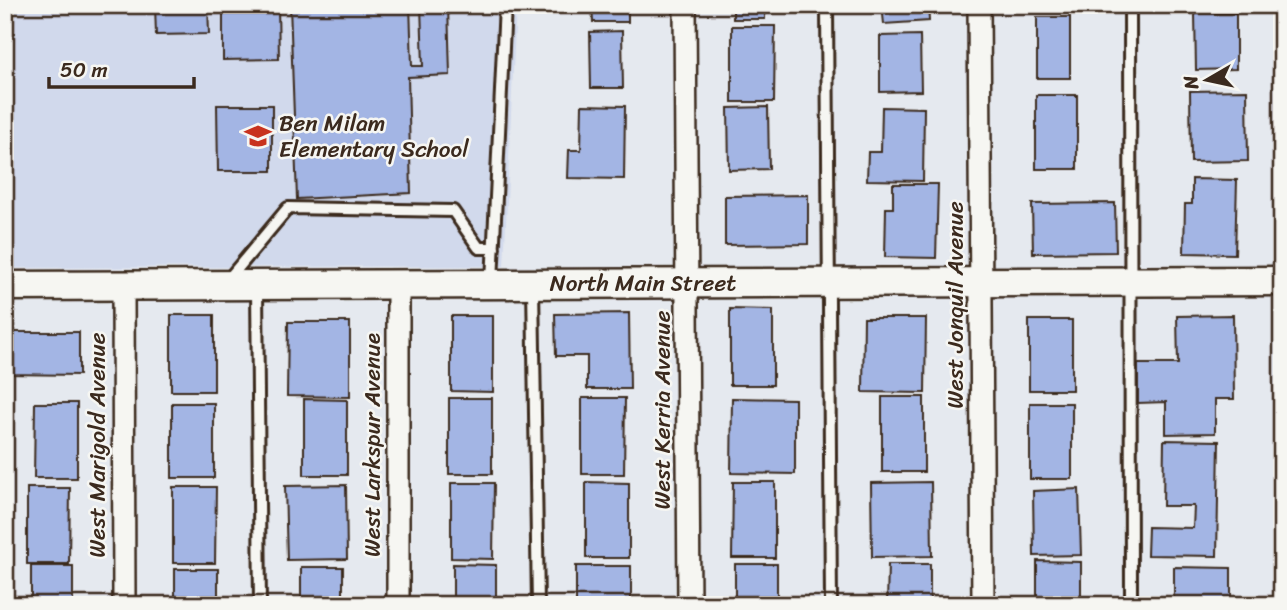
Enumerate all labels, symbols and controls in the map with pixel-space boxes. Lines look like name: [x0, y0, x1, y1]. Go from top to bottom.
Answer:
scale bar: [49, 46, 194, 90]
north arrow: [1172, 46, 1242, 116]
text: 50 m: [60, 51, 108, 89]
text: N: [1173, 73, 1208, 93]
place label: Ben Milam Elementary School: [279, 103, 469, 170]
school or university icon: Ben Milam Elementary School: [243, 121, 273, 151]
street label: West Jonquil Avenue: [935, 201, 976, 409]
street label: North Main Street: [550, 263, 736, 304]
street label: West Kerria Avenue: [642, 310, 683, 509]
street label: West Marigold Avenue: [77, 332, 118, 558]
street label: West Larkspur Avenue: [352, 333, 393, 557]

